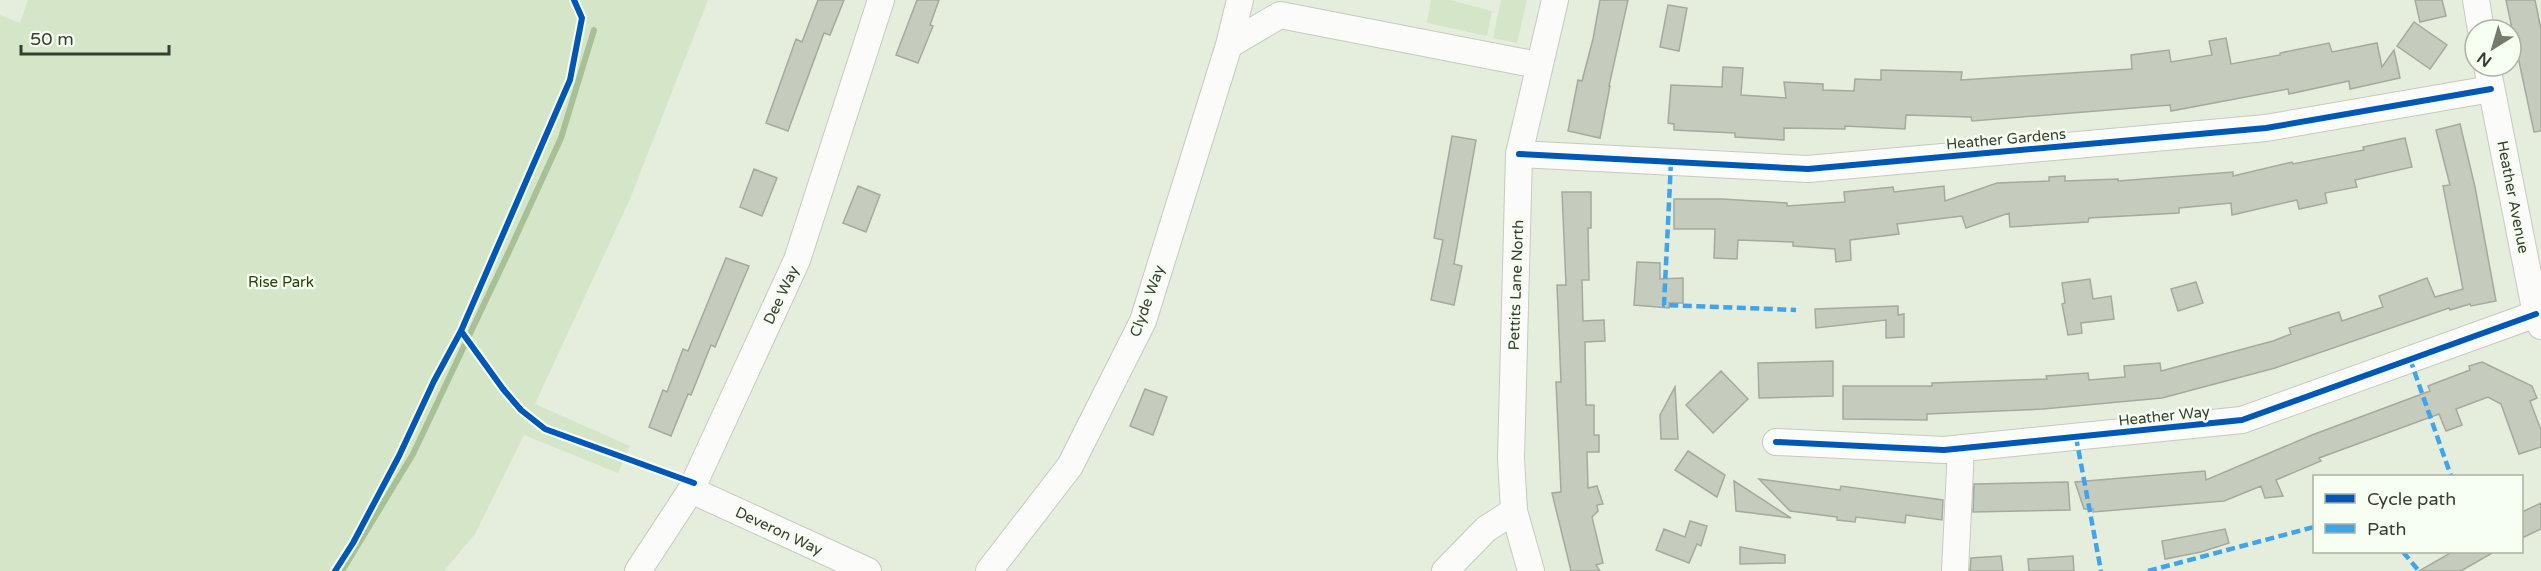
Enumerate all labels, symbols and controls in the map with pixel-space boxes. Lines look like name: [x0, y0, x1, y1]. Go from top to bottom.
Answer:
scale bar: [21, 18, 170, 56]
north arrow: [2463, 18, 2523, 78]
text: 50 m: [30, 28, 74, 50]
text: N: [2473, 47, 2496, 71]
street label: Heather Gardens: [1945, 125, 2067, 153]
street label: Heather Avenue: [2493, 139, 2533, 255]
street label: Pettits Lane North: [1505, 219, 1527, 351]
street label: Dee Way: [760, 263, 802, 327]
street label: Clyde Way: [1126, 263, 1168, 339]
park label: Rise Park: [248, 273, 314, 291]
street label: Heather Way: [2117, 402, 2211, 430]
legend: [2313, 475, 2523, 553]
text: Cycle path: [2367, 488, 2456, 510]
street label: Deveron Way: [732, 503, 826, 559]
text: Path: [2367, 518, 2406, 540]

